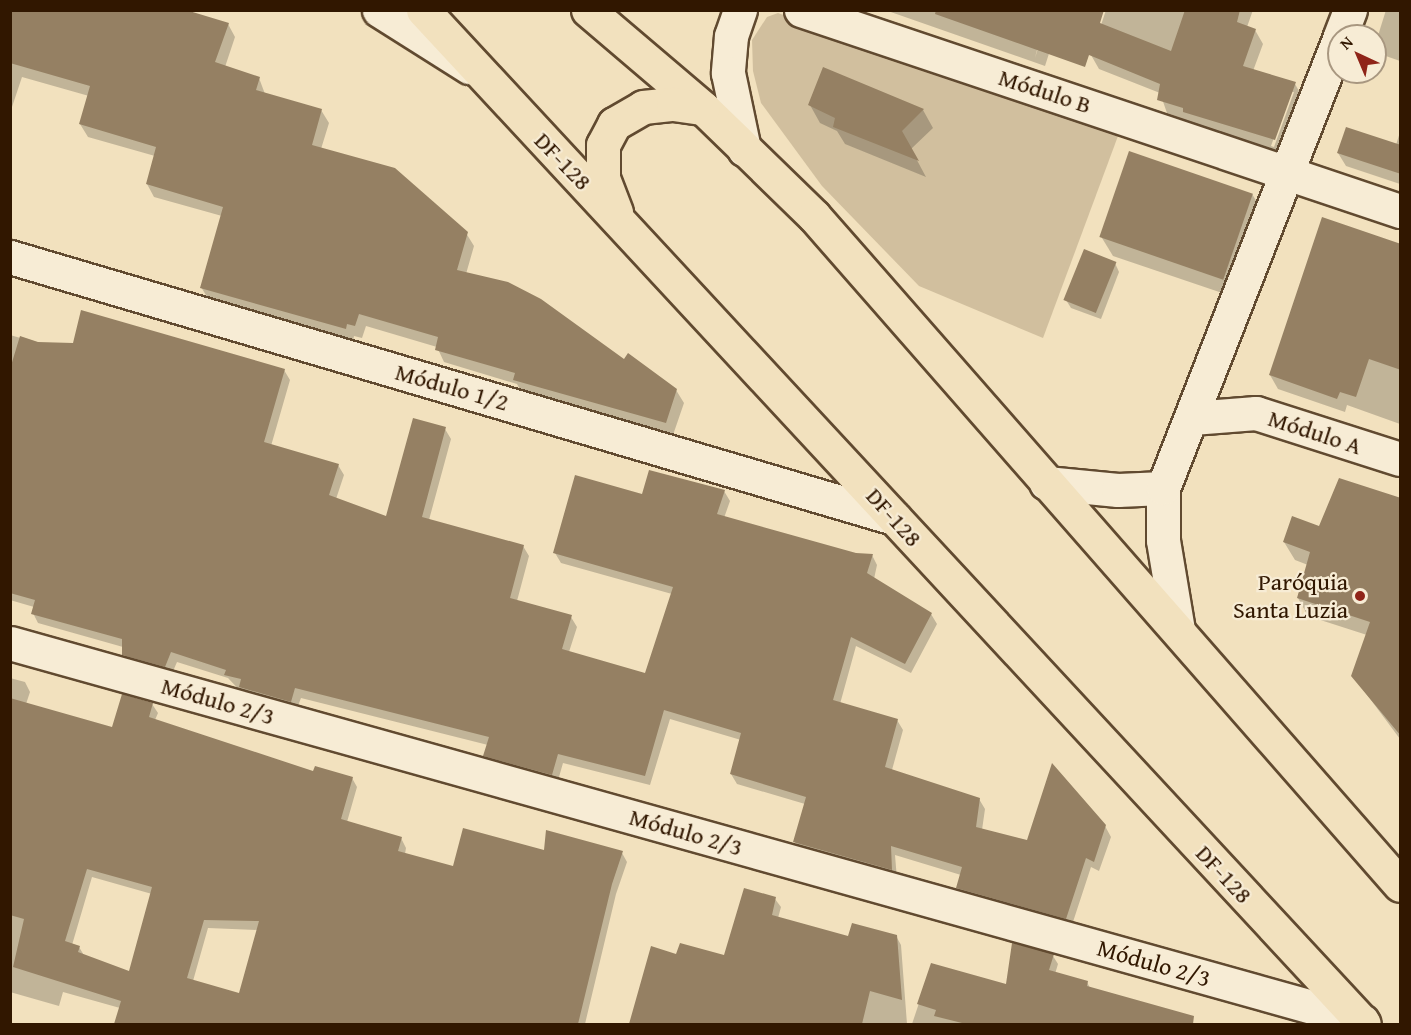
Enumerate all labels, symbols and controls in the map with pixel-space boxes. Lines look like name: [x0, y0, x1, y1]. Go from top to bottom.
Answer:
north arrow: [1327, 24, 1387, 84]
text: N: [1334, 30, 1358, 55]
street label: Módulo B: [995, 63, 1095, 119]
street label: DF-128: [529, 126, 597, 196]
street label: Módulo 1/2: [392, 357, 512, 417]
street label: Módulo A: [1265, 403, 1365, 461]
street label: DF-128: [860, 482, 928, 552]
place label: Paróquia Santa Luzia: [1233, 568, 1348, 624]
marker: Paróquia Santa Luzia: [1353, 589, 1367, 603]
street label: Módulo 2/3: [158, 671, 278, 731]
street label: Módulo 2/3: [626, 802, 746, 862]
street label: DF-128: [1190, 839, 1258, 909]
street label: Módulo 2/3: [1094, 933, 1214, 993]

